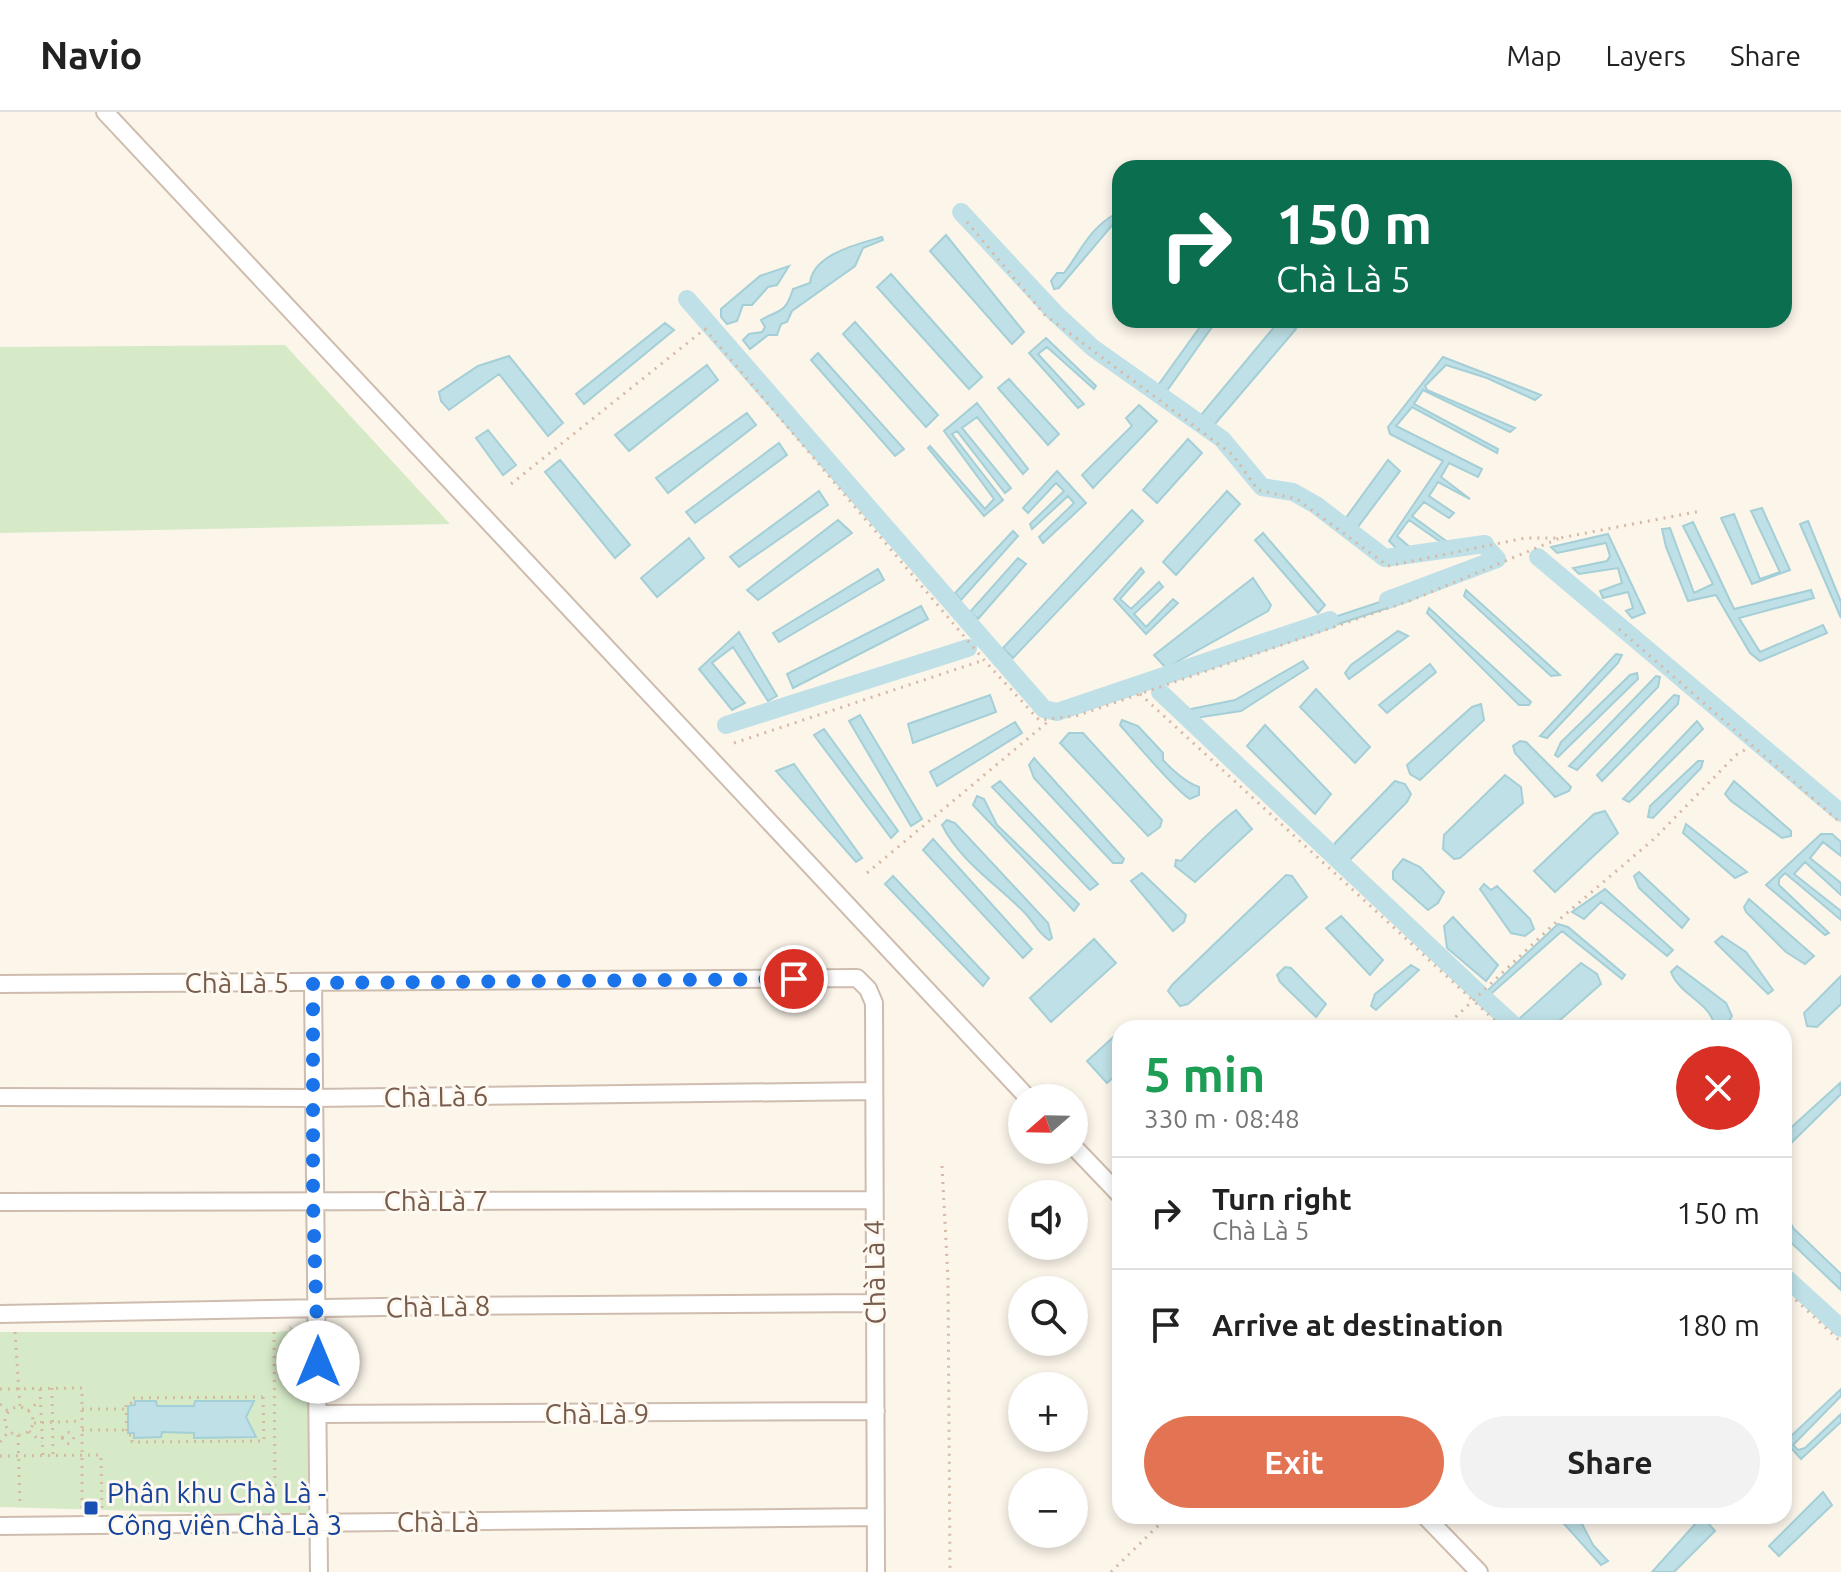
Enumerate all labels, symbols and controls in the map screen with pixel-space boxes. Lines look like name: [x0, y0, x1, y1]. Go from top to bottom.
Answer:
text: Navio: [40, 34, 142, 76]
text: Map: [1506, 40, 1562, 71]
text: Layers: [1606, 40, 1686, 71]
text: Share: [1730, 40, 1801, 71]
icon: right: [1144, 192, 1248, 296]
text: 150 m: [1276, 192, 1432, 255]
text: Chà Là 5: [1276, 258, 1411, 299]
pin: [760, 945, 828, 1013]
icon: arrive: [772, 957, 816, 1001]
street label: Chà Là 5: [185, 967, 289, 998]
button: close: [1676, 1046, 1760, 1130]
text: 5 min: [1144, 1047, 1265, 1101]
street label: Chà Là 6: [383, 1080, 489, 1112]
north arrow: [1008, 1084, 1088, 1164]
map controls: [1008, 1084, 1088, 1548]
text: 330 m · 08:48: [1144, 1104, 1300, 1133]
button: sound: [1008, 1180, 1088, 1260]
text: Turn right: [1212, 1182, 1352, 1216]
street label: Chà Là 7: [384, 1185, 488, 1216]
icon: right: [1144, 1191, 1188, 1235]
text: 150 m: [1676, 1196, 1760, 1230]
text: Chà Là 5: [1212, 1216, 1309, 1245]
street label: Chà Là 4: [858, 1219, 890, 1325]
button: search: [1008, 1276, 1088, 1356]
street label: Chà Là 8: [385, 1290, 491, 1322]
icon: arrive: [1144, 1303, 1188, 1347]
text: Arrive at destination: [1212, 1308, 1504, 1342]
text: 180 m: [1676, 1308, 1760, 1342]
position arrow: [276, 1320, 360, 1404]
button: +: [1008, 1372, 1088, 1452]
street label: Chà Là 9: [545, 1398, 649, 1429]
button: Exit: [1144, 1416, 1444, 1508]
button: Share: [1460, 1416, 1760, 1508]
button: −: [1008, 1468, 1088, 1548]
place label: Phân khu Chà Là - Công viên Chà Là 3: [107, 1477, 342, 1540]
marker: Phân khu Chà Là - Công viên Chà Là 3: [82, 1499, 100, 1517]
street label: Chà Là: [397, 1506, 479, 1537]

